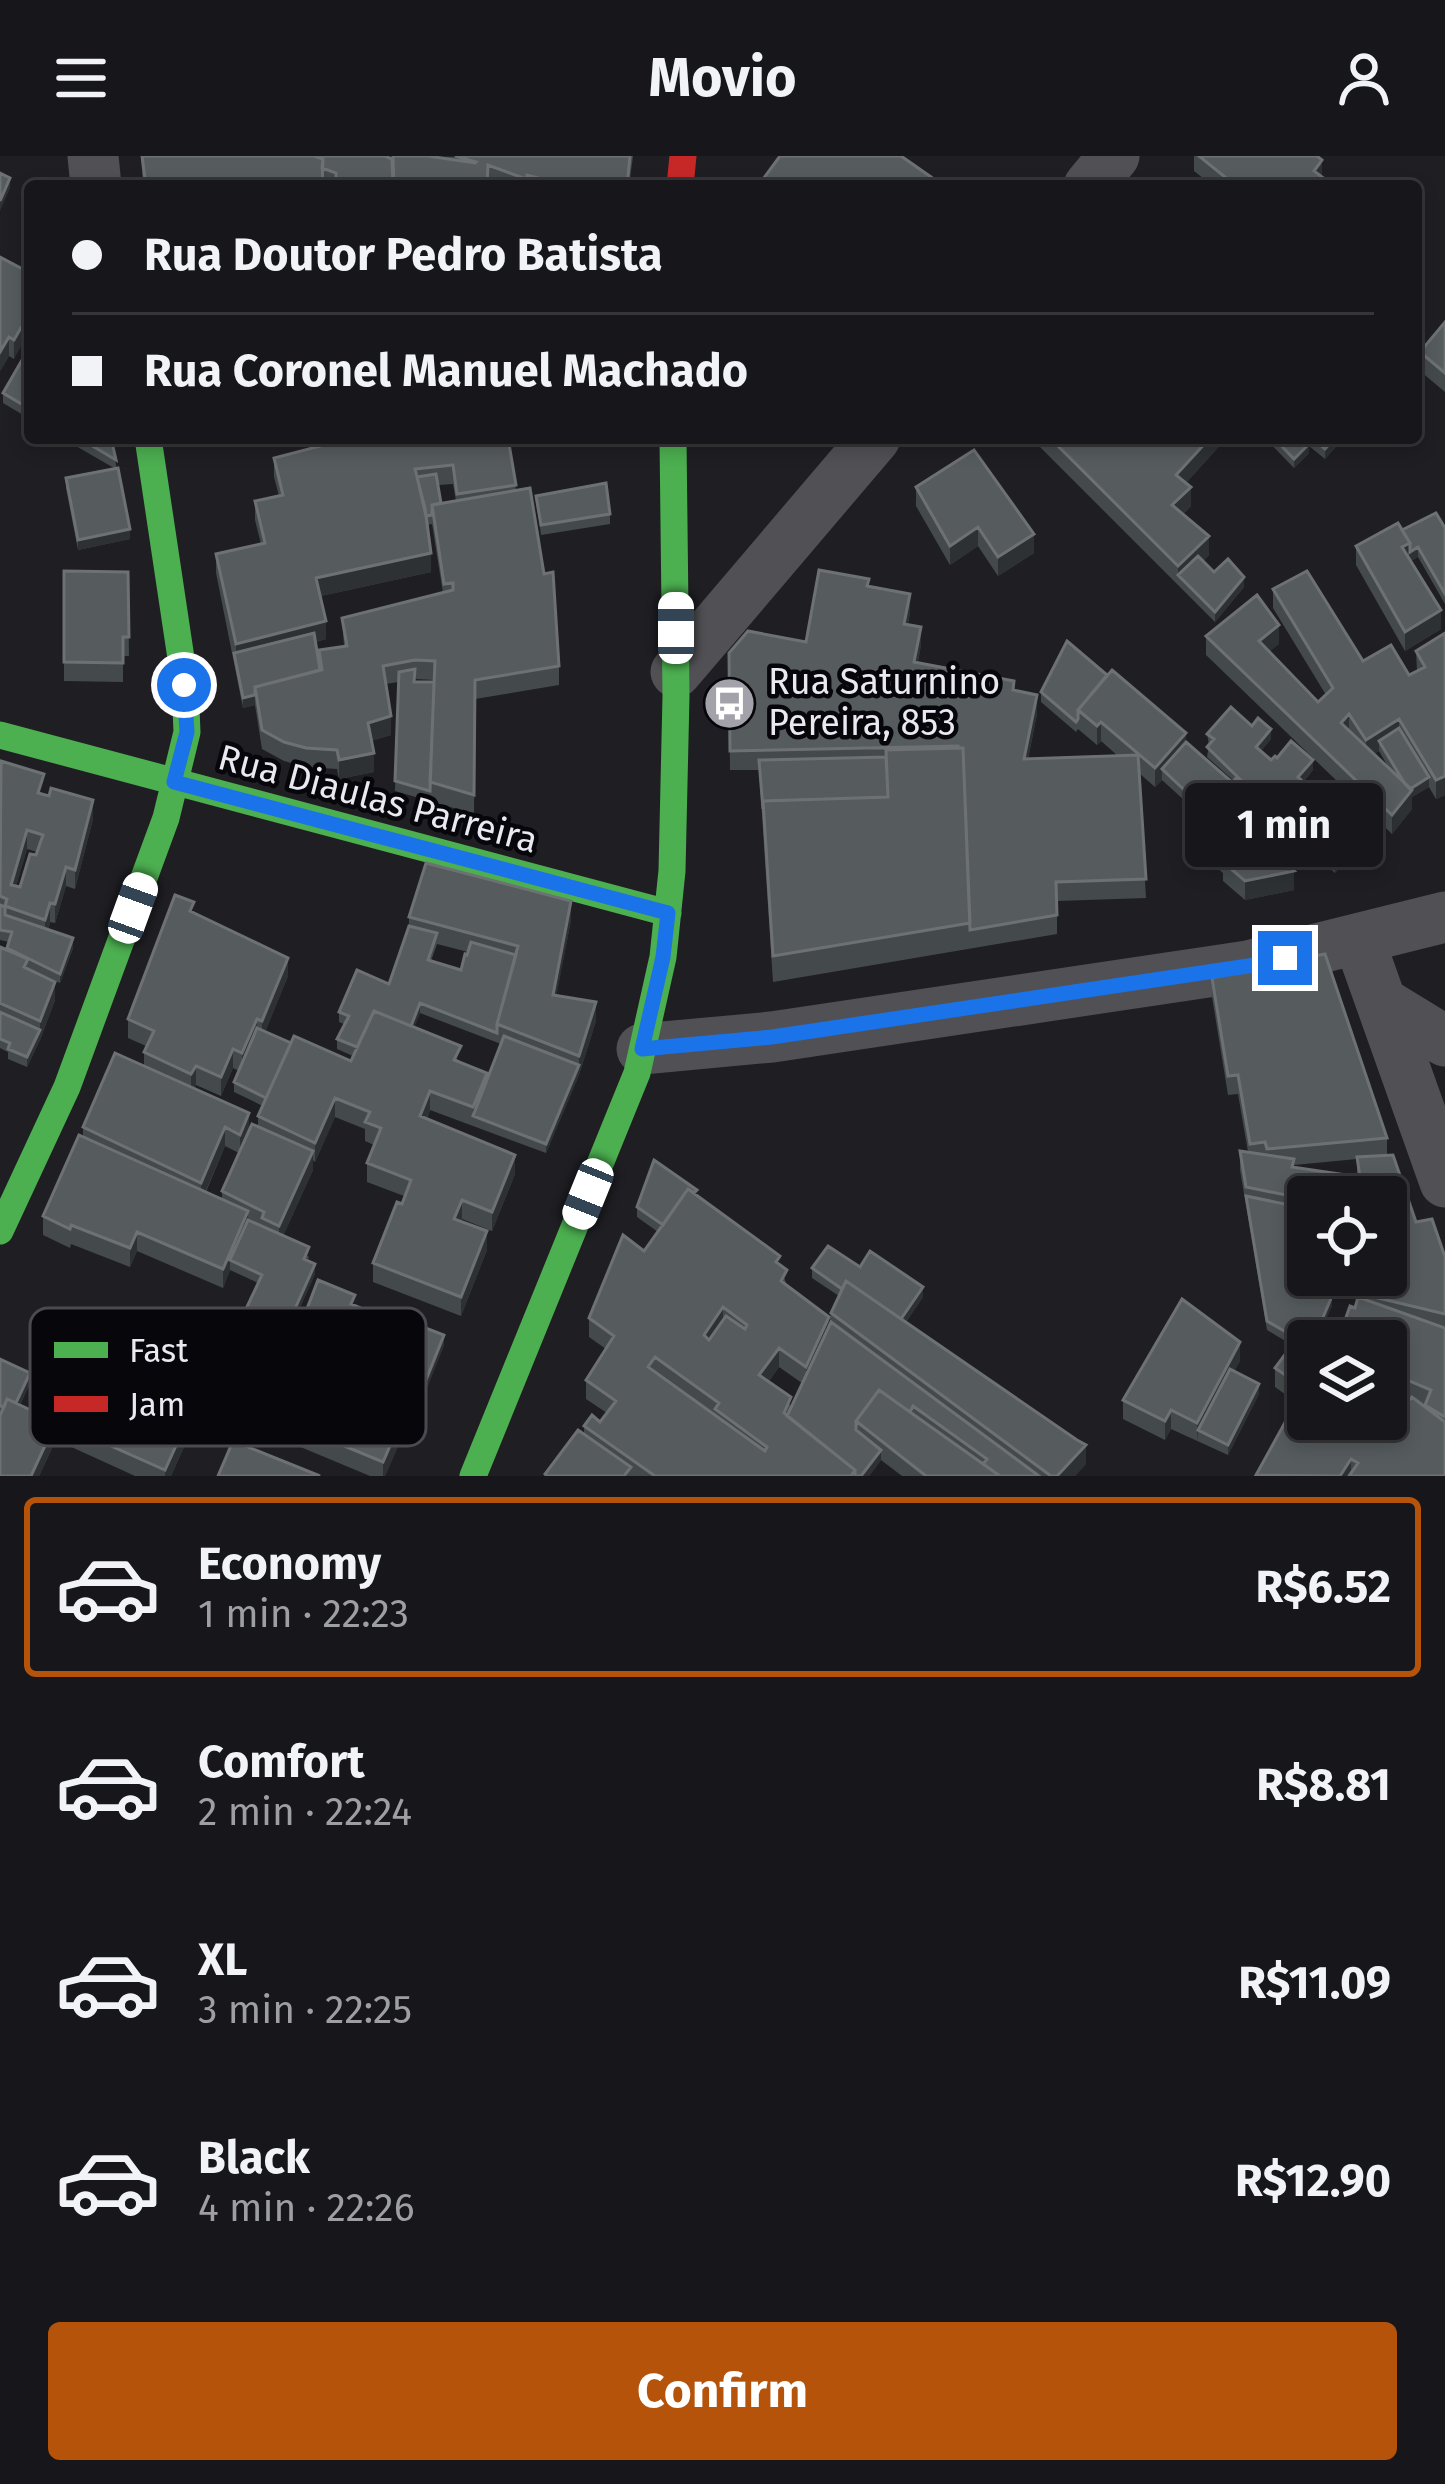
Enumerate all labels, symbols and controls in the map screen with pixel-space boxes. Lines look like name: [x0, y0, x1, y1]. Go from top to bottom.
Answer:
icon: menu: [48, 45, 114, 111]
icon: person: [1331, 45, 1397, 111]
text: Movio: [648, 46, 797, 110]
text: Rua Doutor Pedro Batista: [144, 228, 663, 282]
text: Rua Coronel Manuel Machado: [144, 344, 748, 398]
car: [658, 592, 694, 664]
route start: [157, 658, 211, 712]
place label: Rua Saturnino Pereira, 853: [768, 660, 1000, 745]
bus stop icon: Rua Saturnino Pereira, 853: [701, 675, 757, 731]
street label: Rua Diaulas Parreira: [213, 735, 543, 863]
callout: 1 min: [1186, 784, 1384, 868]
text: 1 min: [1237, 802, 1331, 848]
car: [104, 868, 162, 948]
route end: [1258, 931, 1312, 985]
car: [558, 1154, 618, 1234]
map controls: [1287, 1176, 1407, 1440]
button: locate: [1287, 1176, 1407, 1296]
legend: [30, 1308, 426, 1446]
button: layers: [1287, 1320, 1407, 1440]
text: Fast: [129, 1331, 188, 1371]
text: Jam: [129, 1385, 185, 1425]
icon: car: [54, 1533, 162, 1641]
text: Economy: [198, 1537, 381, 1591]
text: R$6.52: [1256, 1560, 1391, 1614]
text: 1 min · 22:23: [198, 1591, 409, 1637]
icon: car: [54, 1731, 162, 1839]
text: Comfort: [198, 1735, 365, 1789]
text: R$8.81: [1256, 1758, 1391, 1812]
text: 2 min · 22:24: [198, 1789, 412, 1835]
icon: car: [54, 1929, 162, 2037]
text: XL: [198, 1933, 247, 1987]
text: R$11.09: [1238, 1956, 1391, 2010]
text: 3 min · 22:25: [198, 1987, 412, 2033]
icon: car: [54, 2127, 162, 2235]
text: Black: [198, 2131, 310, 2185]
text: R$12.90: [1235, 2154, 1391, 2208]
text: 4 min · 22:26: [198, 2185, 414, 2231]
button: Confirm: [48, 2322, 1397, 2460]

